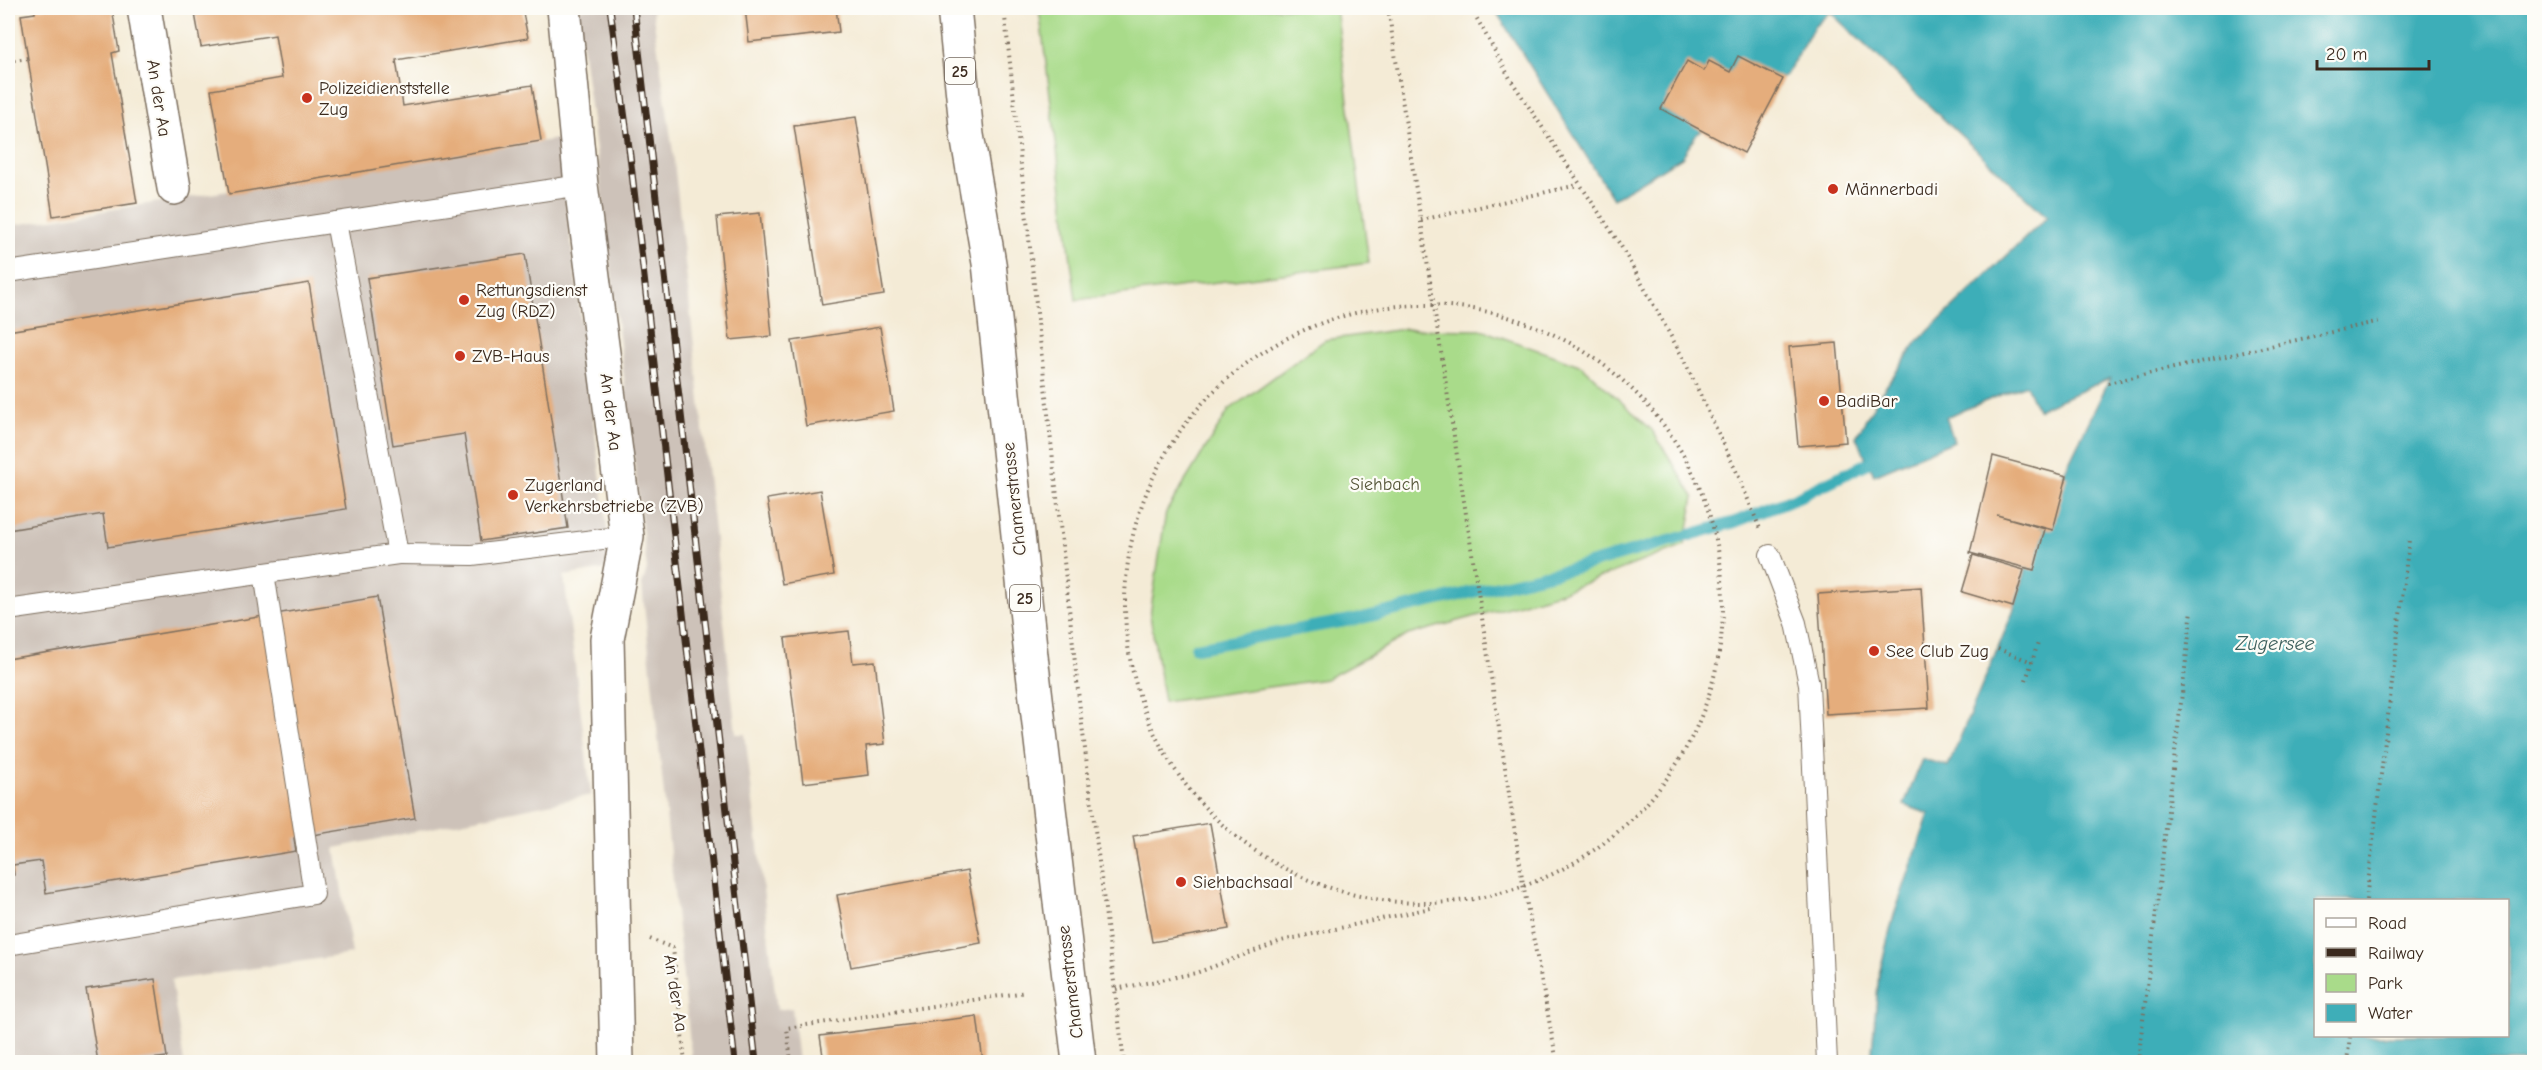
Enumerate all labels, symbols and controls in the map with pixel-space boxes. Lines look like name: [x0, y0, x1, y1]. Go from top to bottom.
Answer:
scale bar: [2317, 33, 2430, 71]
text: 20 m: [2326, 44, 2367, 65]
street label: An der Aa: [142, 58, 175, 138]
road number: 25: [945, 58, 975, 84]
place label: Polizeidienststelle Zug: [319, 78, 450, 120]
marker: Polizeidienststelle Zug: [300, 91, 314, 105]
place label: Männerbadi: [1845, 179, 1938, 200]
marker: Männerbadi: [1826, 182, 1840, 196]
place label: Rettungsdienst Zug (RDZ): [476, 280, 588, 322]
marker: Rettungsdienst Zug (RDZ): [457, 293, 471, 307]
place label: ZVB-Haus: [472, 346, 550, 367]
marker: ZVB-Haus: [453, 349, 467, 363]
street label: An der Aa: [595, 372, 626, 452]
place label: BadiBar: [1836, 391, 1899, 412]
marker: BadiBar: [1817, 394, 1831, 408]
street label: Chamerstrasse: [998, 441, 1031, 557]
park label: Siehbach: [1350, 474, 1420, 495]
place label: Zugerland Verkehrsbetriebe (ZVB): [525, 475, 704, 517]
marker: Zugerland Verkehrsbetriebe (ZVB): [506, 488, 520, 502]
road number: 25: [1010, 585, 1040, 611]
water label: Zugersee: [2235, 632, 2315, 655]
place label: See Club Zug: [1886, 641, 1989, 662]
marker: See Club Zug: [1867, 644, 1881, 658]
place label: Siehbachsaal: [1193, 872, 1293, 893]
marker: Siehbachsaal: [1174, 875, 1188, 889]
legend: [2314, 899, 2509, 1037]
text: Road: [2368, 913, 2407, 934]
street label: Chamerstrasse: [1053, 924, 1088, 1040]
text: Railway: [2368, 943, 2425, 964]
street label: An der Aa: [659, 953, 692, 1033]
text: Park: [2368, 973, 2403, 994]
text: Water: [2368, 1003, 2413, 1024]

